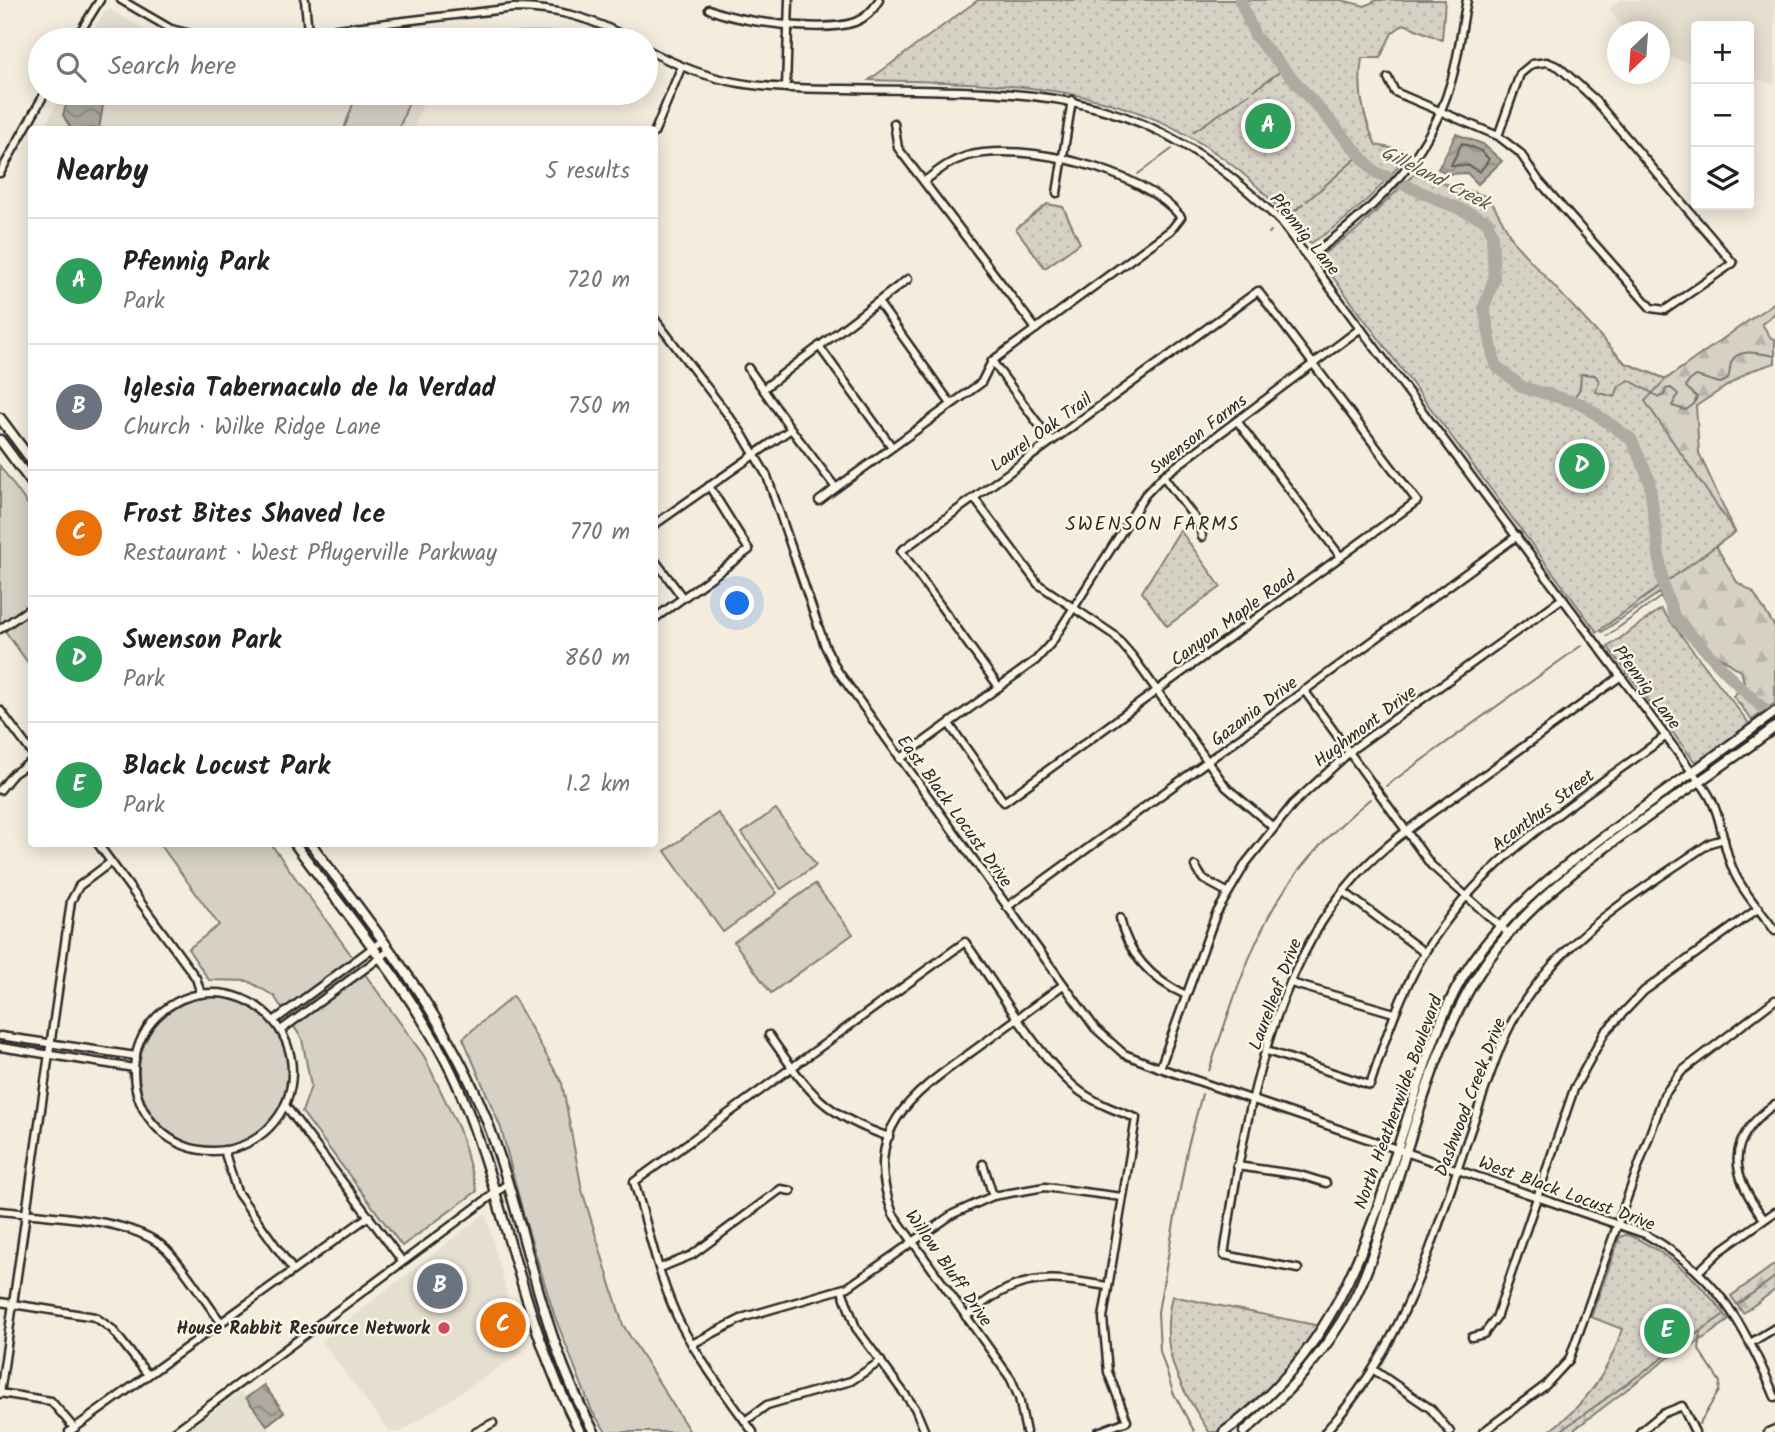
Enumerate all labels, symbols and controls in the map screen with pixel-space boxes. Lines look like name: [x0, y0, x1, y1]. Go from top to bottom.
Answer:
north arrow: [1607, 21, 1670, 84]
map controls: [1691, 21, 1754, 210]
button: +: [1691, 21, 1754, 84]
search box: [28, 28, 658, 105]
text: Search here: [108, 46, 236, 88]
icon: search: [52, 48, 90, 86]
button: −: [1691, 84, 1754, 147]
pin: A: [1245, 100, 1291, 152]
water label: Gilleland Creek: [1376, 139, 1497, 220]
button: layers: [1691, 147, 1754, 210]
text: Nearby: [56, 148, 148, 196]
text: 5 results: [545, 154, 630, 190]
street label: Pfennig Lane: [1261, 187, 1347, 283]
text: Pfennig Park: [123, 242, 269, 284]
text: A: [72, 263, 86, 299]
text: 720 m: [567, 263, 630, 299]
text: Park: [123, 284, 165, 320]
text: Iglesia Tabernaculo de la Verdad: [123, 368, 495, 410]
street label: Laurel Oak Trail: [985, 386, 1100, 480]
street label: Swenson Farms: [1144, 387, 1255, 483]
text: B: [72, 389, 86, 425]
text: 750 m: [568, 389, 630, 425]
text: Church · Wilke Ridge Lane: [123, 410, 381, 446]
pin: D: [1559, 440, 1605, 492]
text: Frost Bites Shaved Ice: [123, 494, 385, 536]
district label: SWENSON FARMS: [1066, 510, 1240, 540]
text: C: [72, 515, 86, 551]
text: 770 m: [570, 515, 630, 551]
text: Restaurant · West Pflugerville Parkway: [123, 536, 497, 572]
street label: Canyon Maple Road: [1165, 563, 1304, 675]
your location: [720, 586, 754, 620]
text: Swenson Park: [123, 620, 281, 662]
street label: Pfennig Lane: [1604, 639, 1687, 737]
text: D: [71, 641, 87, 677]
text: 860 m: [564, 641, 630, 677]
text: Park: [123, 662, 165, 698]
street label: Gazania Drive: [1205, 670, 1305, 755]
street label: Hughmont Drive: [1308, 679, 1424, 776]
street label: East Black Locust Drive: [888, 729, 1019, 894]
text: Black Locust Park: [123, 746, 330, 788]
street label: Acanthus Street: [1486, 762, 1602, 860]
text: E: [73, 767, 85, 803]
text: 1.2 km: [566, 767, 630, 803]
text: Park: [123, 788, 165, 824]
street label: Laurelleaf Drive: [1242, 934, 1311, 1055]
street label: North Heatherwilde Boulevard: [1347, 990, 1452, 1214]
street label: Dashwood Creek Drive: [1428, 1014, 1515, 1181]
street label: West Black Locust Drive: [1474, 1149, 1659, 1240]
street label: Willow Bluff Drive: [896, 1204, 999, 1334]
pin: B: [417, 1260, 463, 1312]
pin: C: [480, 1299, 526, 1351]
pin: E: [1644, 1305, 1690, 1357]
place label: House Rabbit Resource Network: [176, 1315, 431, 1344]
marker: House Rabbit Resource Network: [436, 1320, 452, 1336]

